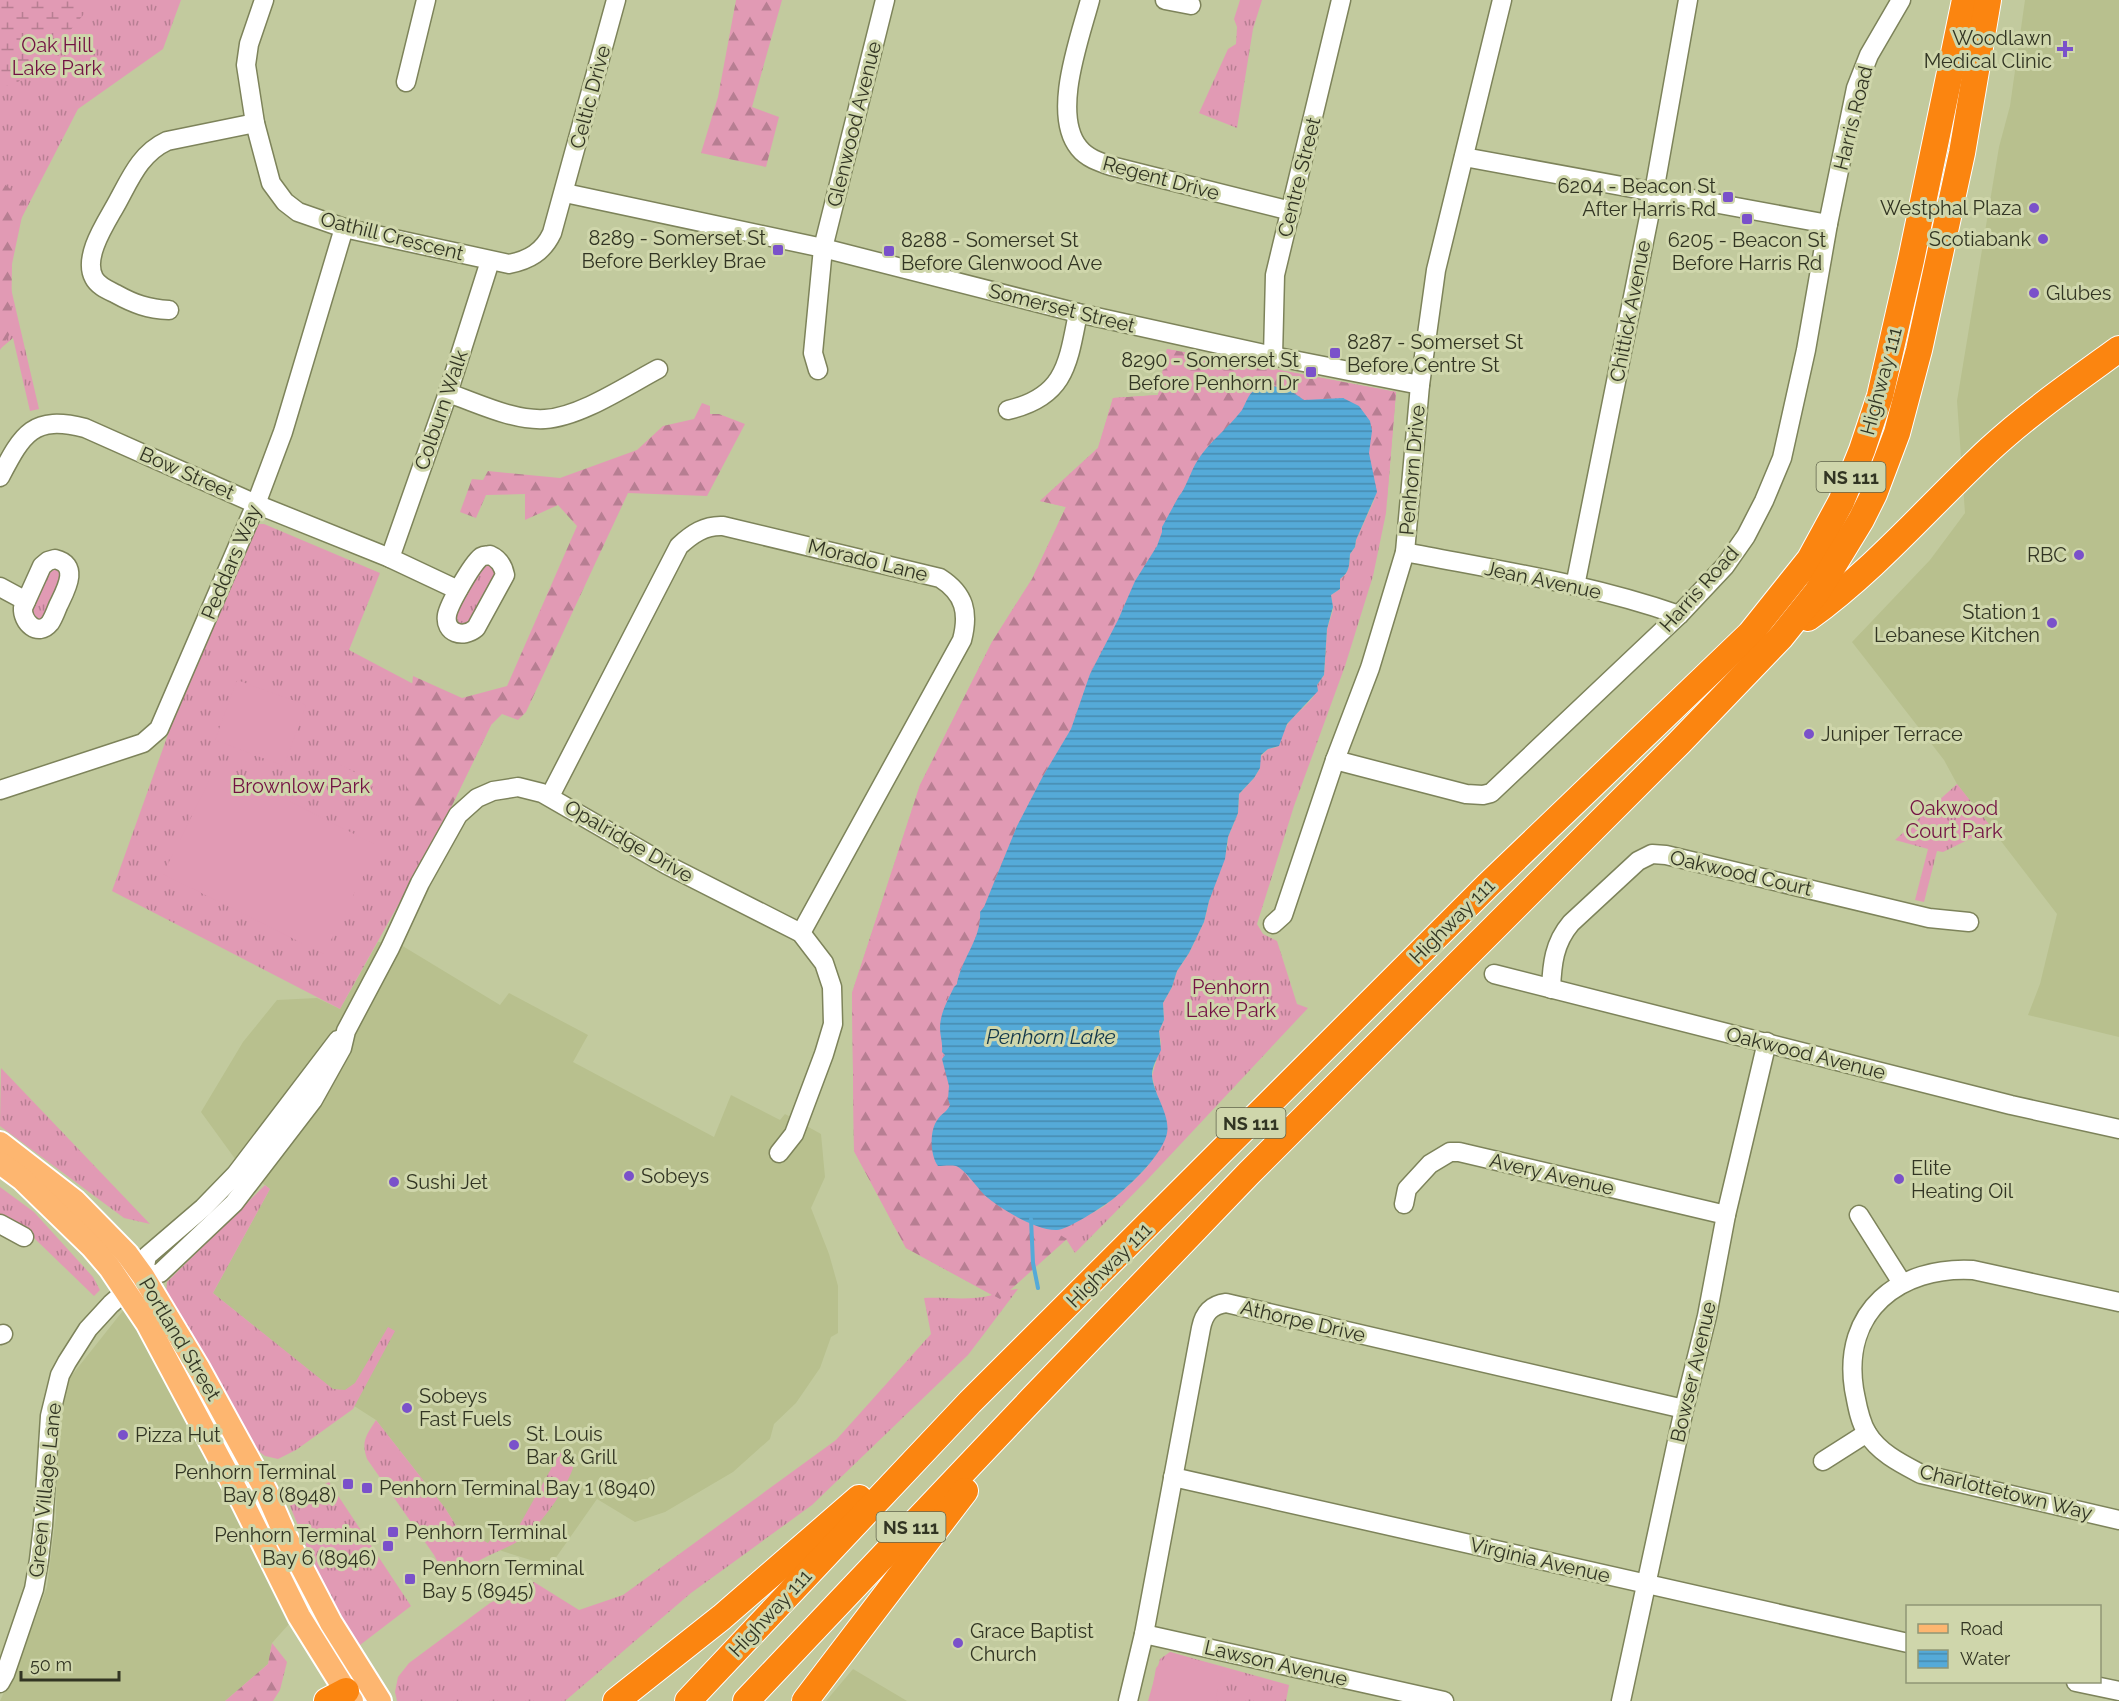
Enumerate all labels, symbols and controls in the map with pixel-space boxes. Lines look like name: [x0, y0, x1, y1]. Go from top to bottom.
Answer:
place label: Woodlawn Medical Clinic: [1924, 26, 2052, 73]
park label: Oak Hill Lake Park: [12, 33, 103, 80]
street label: Glenwood Avenue: [822, 38, 886, 209]
marker: Woodlawn Medical Clinic: [2056, 40, 2074, 58]
street label: Celtic Drive: [565, 43, 615, 151]
street label: Harris Road: [1828, 63, 1878, 173]
street label: Centre Street: [1273, 114, 1326, 239]
street label: Regent Drive: [1100, 151, 1222, 205]
place label: 6204 - Beacon St After Harris Rd: [1558, 174, 1716, 221]
marker: 6204 - Beacon St After Harris Rd: [1721, 190, 1735, 204]
place label: Westphal Plaza: [1880, 196, 2022, 220]
marker: Westphal Plaza: [2027, 201, 2041, 215]
street label: Oathill Crescent: [318, 207, 466, 265]
marker: 6205 - Beacon St Before Harris Rd: [1740, 212, 1754, 226]
place label: 8289 - Somerset St Before Berkley Brae: [581, 226, 766, 273]
place label: Scotiabank: [1929, 227, 2031, 251]
place label: 8288 - Somerset St Before Glenwood Ave: [901, 228, 1102, 275]
place label: 6205 - Beacon St Before Harris Rd: [1668, 228, 1827, 275]
marker: Scotiabank: [2036, 232, 2050, 246]
street label: Chittick Avenue: [1605, 238, 1656, 384]
marker: 8289 - Somerset St Before Berkley Brae: [771, 243, 785, 257]
marker: 8288 - Somerset St Before Glenwood Ave: [882, 244, 896, 258]
street label: Somerset Street: [986, 278, 1138, 338]
place label: Glubes: [2046, 281, 2111, 305]
marker: Glubes: [2027, 286, 2041, 300]
street label: Highway 111: [1855, 324, 1907, 438]
place label: 8287 - Somerset St Before Centre St: [1347, 330, 1524, 377]
marker: 8287 - Somerset St Before Centre St: [1328, 346, 1342, 360]
street label: Colburn Walk: [409, 347, 473, 473]
place label: 8290 - Somerset St Before Penhorn Dr: [1121, 348, 1299, 395]
marker: 8290 - Somerset St Before Penhorn Dr: [1304, 365, 1318, 379]
street label: Penhorn Drive: [1394, 404, 1430, 536]
street label: Bow Street: [136, 441, 238, 505]
road number: NS 111: [1816, 462, 1886, 492]
street label: Peddars Way: [196, 501, 266, 623]
street label: Morado Lane: [806, 534, 931, 587]
street label: Harris Road: [1654, 541, 1744, 637]
place label: RBC: [2027, 543, 2067, 567]
marker: RBC: [2072, 548, 2086, 562]
street label: Jean Avenue: [1483, 556, 1604, 604]
place label: Station 1 Lebanese Kitchen: [1874, 600, 2040, 647]
marker: Station 1 Lebanese Kitchen: [2045, 616, 2059, 630]
place label: Juniper Terrace: [1821, 722, 1963, 746]
marker: Juniper Terrace: [1802, 727, 1816, 741]
park label: Brownlow Park: [232, 774, 370, 798]
street label: Opalridge Drive: [560, 795, 698, 888]
park label: Oakwood Court Park: [1905, 796, 2003, 843]
street label: Oakwood Court: [1668, 845, 1815, 901]
street label: Highway 111: [1404, 873, 1500, 969]
park label: Penhorn Lake Park: [1186, 975, 1277, 1022]
street label: Oakwood Avenue: [1724, 1022, 1888, 1084]
water label: Penhorn Lake: [986, 1024, 1116, 1049]
road number: NS 111: [1216, 1108, 1286, 1138]
street label: Avery Avenue: [1487, 1148, 1617, 1200]
place label: Elite Heating Oil: [1911, 1156, 2014, 1203]
place label: Sobeys: [641, 1164, 709, 1188]
marker: Sobeys: [622, 1169, 636, 1183]
place label: Sushi Jet: [406, 1170, 488, 1194]
marker: Elite Heating Oil: [1892, 1172, 1906, 1186]
marker: Sushi Jet: [387, 1175, 401, 1189]
street label: Highway 111: [1061, 1217, 1157, 1313]
street label: Portland Street: [134, 1273, 226, 1405]
street label: Athorpe Drive: [1238, 1295, 1368, 1347]
street label: Bowser Avenue: [1665, 1299, 1721, 1445]
place label: Sobeys Fast Fuels: [419, 1384, 512, 1431]
street label: Green Village Lane: [24, 1401, 66, 1579]
marker: Sobeys Fast Fuels: [400, 1401, 414, 1415]
place label: St. Louis Bar & Grill: [526, 1422, 617, 1469]
place label: Pizza Hut: [135, 1423, 221, 1447]
marker: Pizza Hut: [116, 1428, 130, 1442]
marker: St. Louis Bar & Grill: [507, 1438, 521, 1452]
street label: Charlottetown Way: [1917, 1459, 2095, 1525]
place label: Penhorn Terminal Bay 8 (8948): [174, 1460, 337, 1507]
place label: Penhorn Terminal Bay 1 (8940): [379, 1476, 655, 1500]
marker: Penhorn Terminal Bay 8 (8948): [341, 1477, 355, 1491]
marker: Penhorn Terminal Bay 1 (8940): [360, 1481, 374, 1495]
road number: NS 111: [876, 1512, 946, 1542]
place label: Penhorn Terminal: [405, 1520, 567, 1544]
place label: Penhorn Terminal Bay 6 (8946): [214, 1523, 377, 1570]
marker: Penhorn Terminal: [386, 1525, 400, 1539]
street label: Virginia Avenue: [1468, 1532, 1613, 1588]
marker: Penhorn Terminal Bay 6 (8946): [381, 1539, 395, 1553]
place label: Penhorn Terminal Bay 5 (8945): [422, 1556, 584, 1603]
street label: Highway 111: [724, 1564, 817, 1662]
marker: Penhorn Terminal Bay 5 (8945): [403, 1572, 417, 1586]
legend: [1906, 1605, 2101, 1683]
text: Road: [1960, 1618, 2003, 1639]
place label: Grace Baptist Church: [970, 1619, 1094, 1666]
street label: Lawson Avenue: [1202, 1635, 1350, 1691]
marker: Grace Baptist Church: [951, 1636, 965, 1650]
scale bar: [21, 1644, 118, 1682]
text: Water: [1960, 1648, 2011, 1669]
text: 50 m: [30, 1654, 72, 1675]

